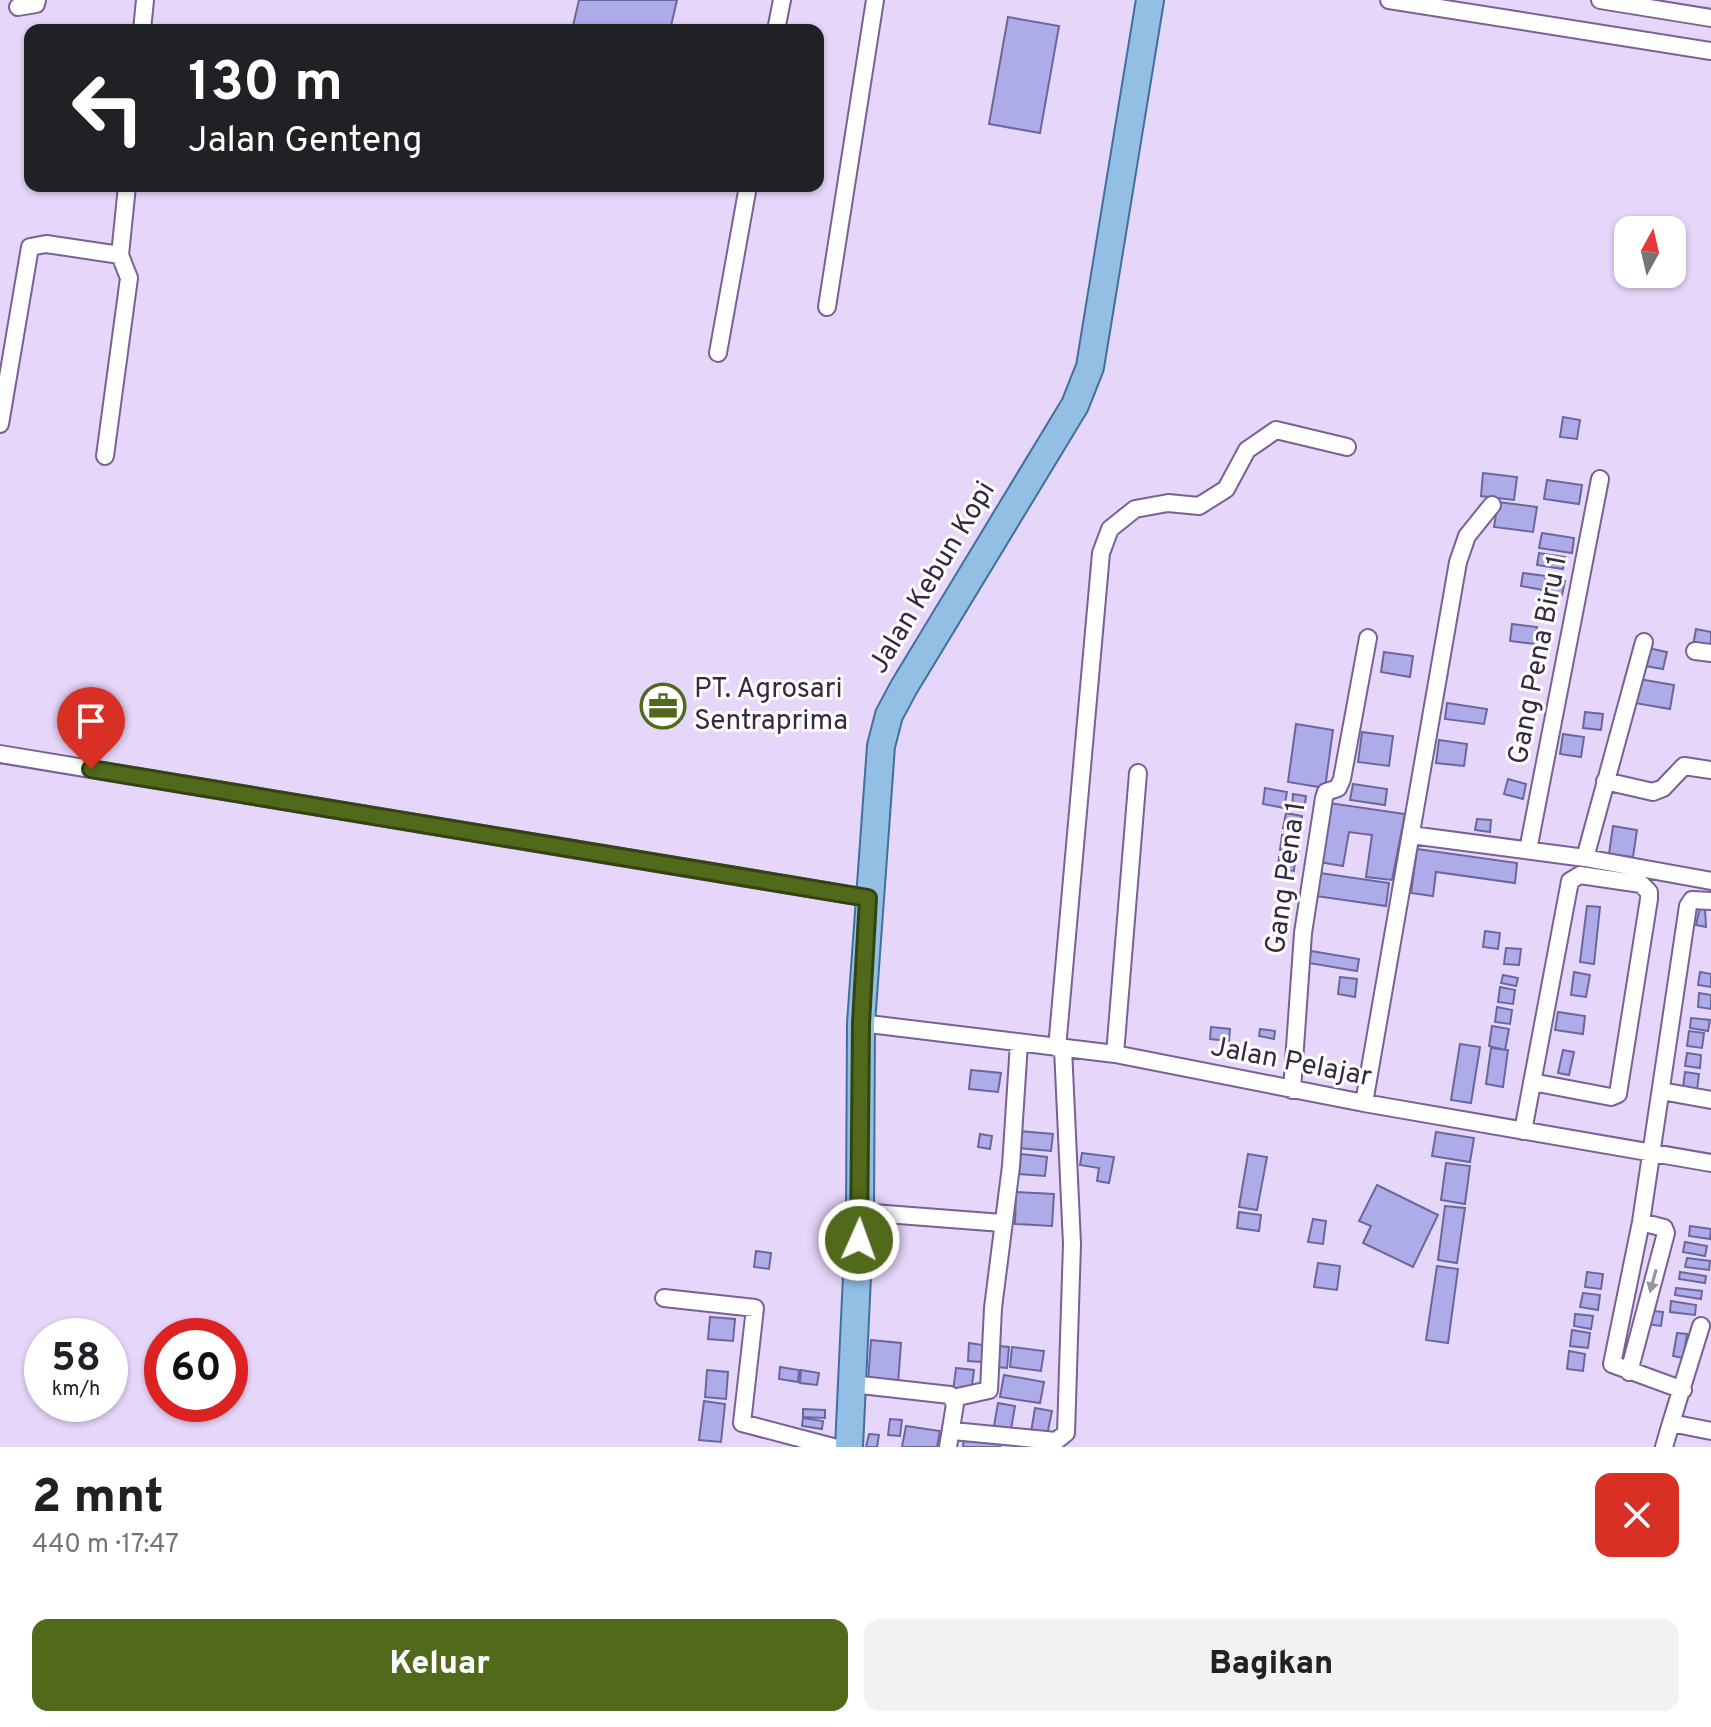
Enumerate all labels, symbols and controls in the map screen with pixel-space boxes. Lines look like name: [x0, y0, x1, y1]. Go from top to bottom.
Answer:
text: 130 m: [188, 50, 343, 120]
icon: left: [56, 56, 160, 160]
text: Jalan Genteng: [188, 119, 422, 165]
north arrow: [1614, 216, 1686, 288]
map controls: [1614, 216, 1686, 288]
street label: Jalan Kebun Kopi: [861, 475, 1005, 681]
street label: Gang Pena Biru 1: [1501, 552, 1577, 768]
place label: PT. Agrosari Sentraprima: [694, 672, 848, 740]
office icon: PT. Agrosari Sentraprima: [639, 682, 687, 730]
pin: [57, 687, 125, 769]
icon: arrive: [69, 699, 113, 743]
street label: Gang Pena 1: [1258, 799, 1316, 957]
street label: Jalan Pelajar: [1207, 1030, 1375, 1096]
position arrow: [817, 1198, 901, 1282]
one-way arrow: [1647, 1268, 1659, 1293]
speed limit sign: 60: [144, 1318, 248, 1422]
text: 58: [51, 1335, 101, 1385]
text: km/h: [52, 1377, 100, 1403]
text: 2 mnt: [32, 1469, 163, 1529]
button: close: [1595, 1473, 1679, 1557]
text: 440 m · 17:47: [32, 1529, 179, 1562]
button: Keluar: [32, 1619, 848, 1711]
button: Bagikan: [864, 1619, 1679, 1711]

